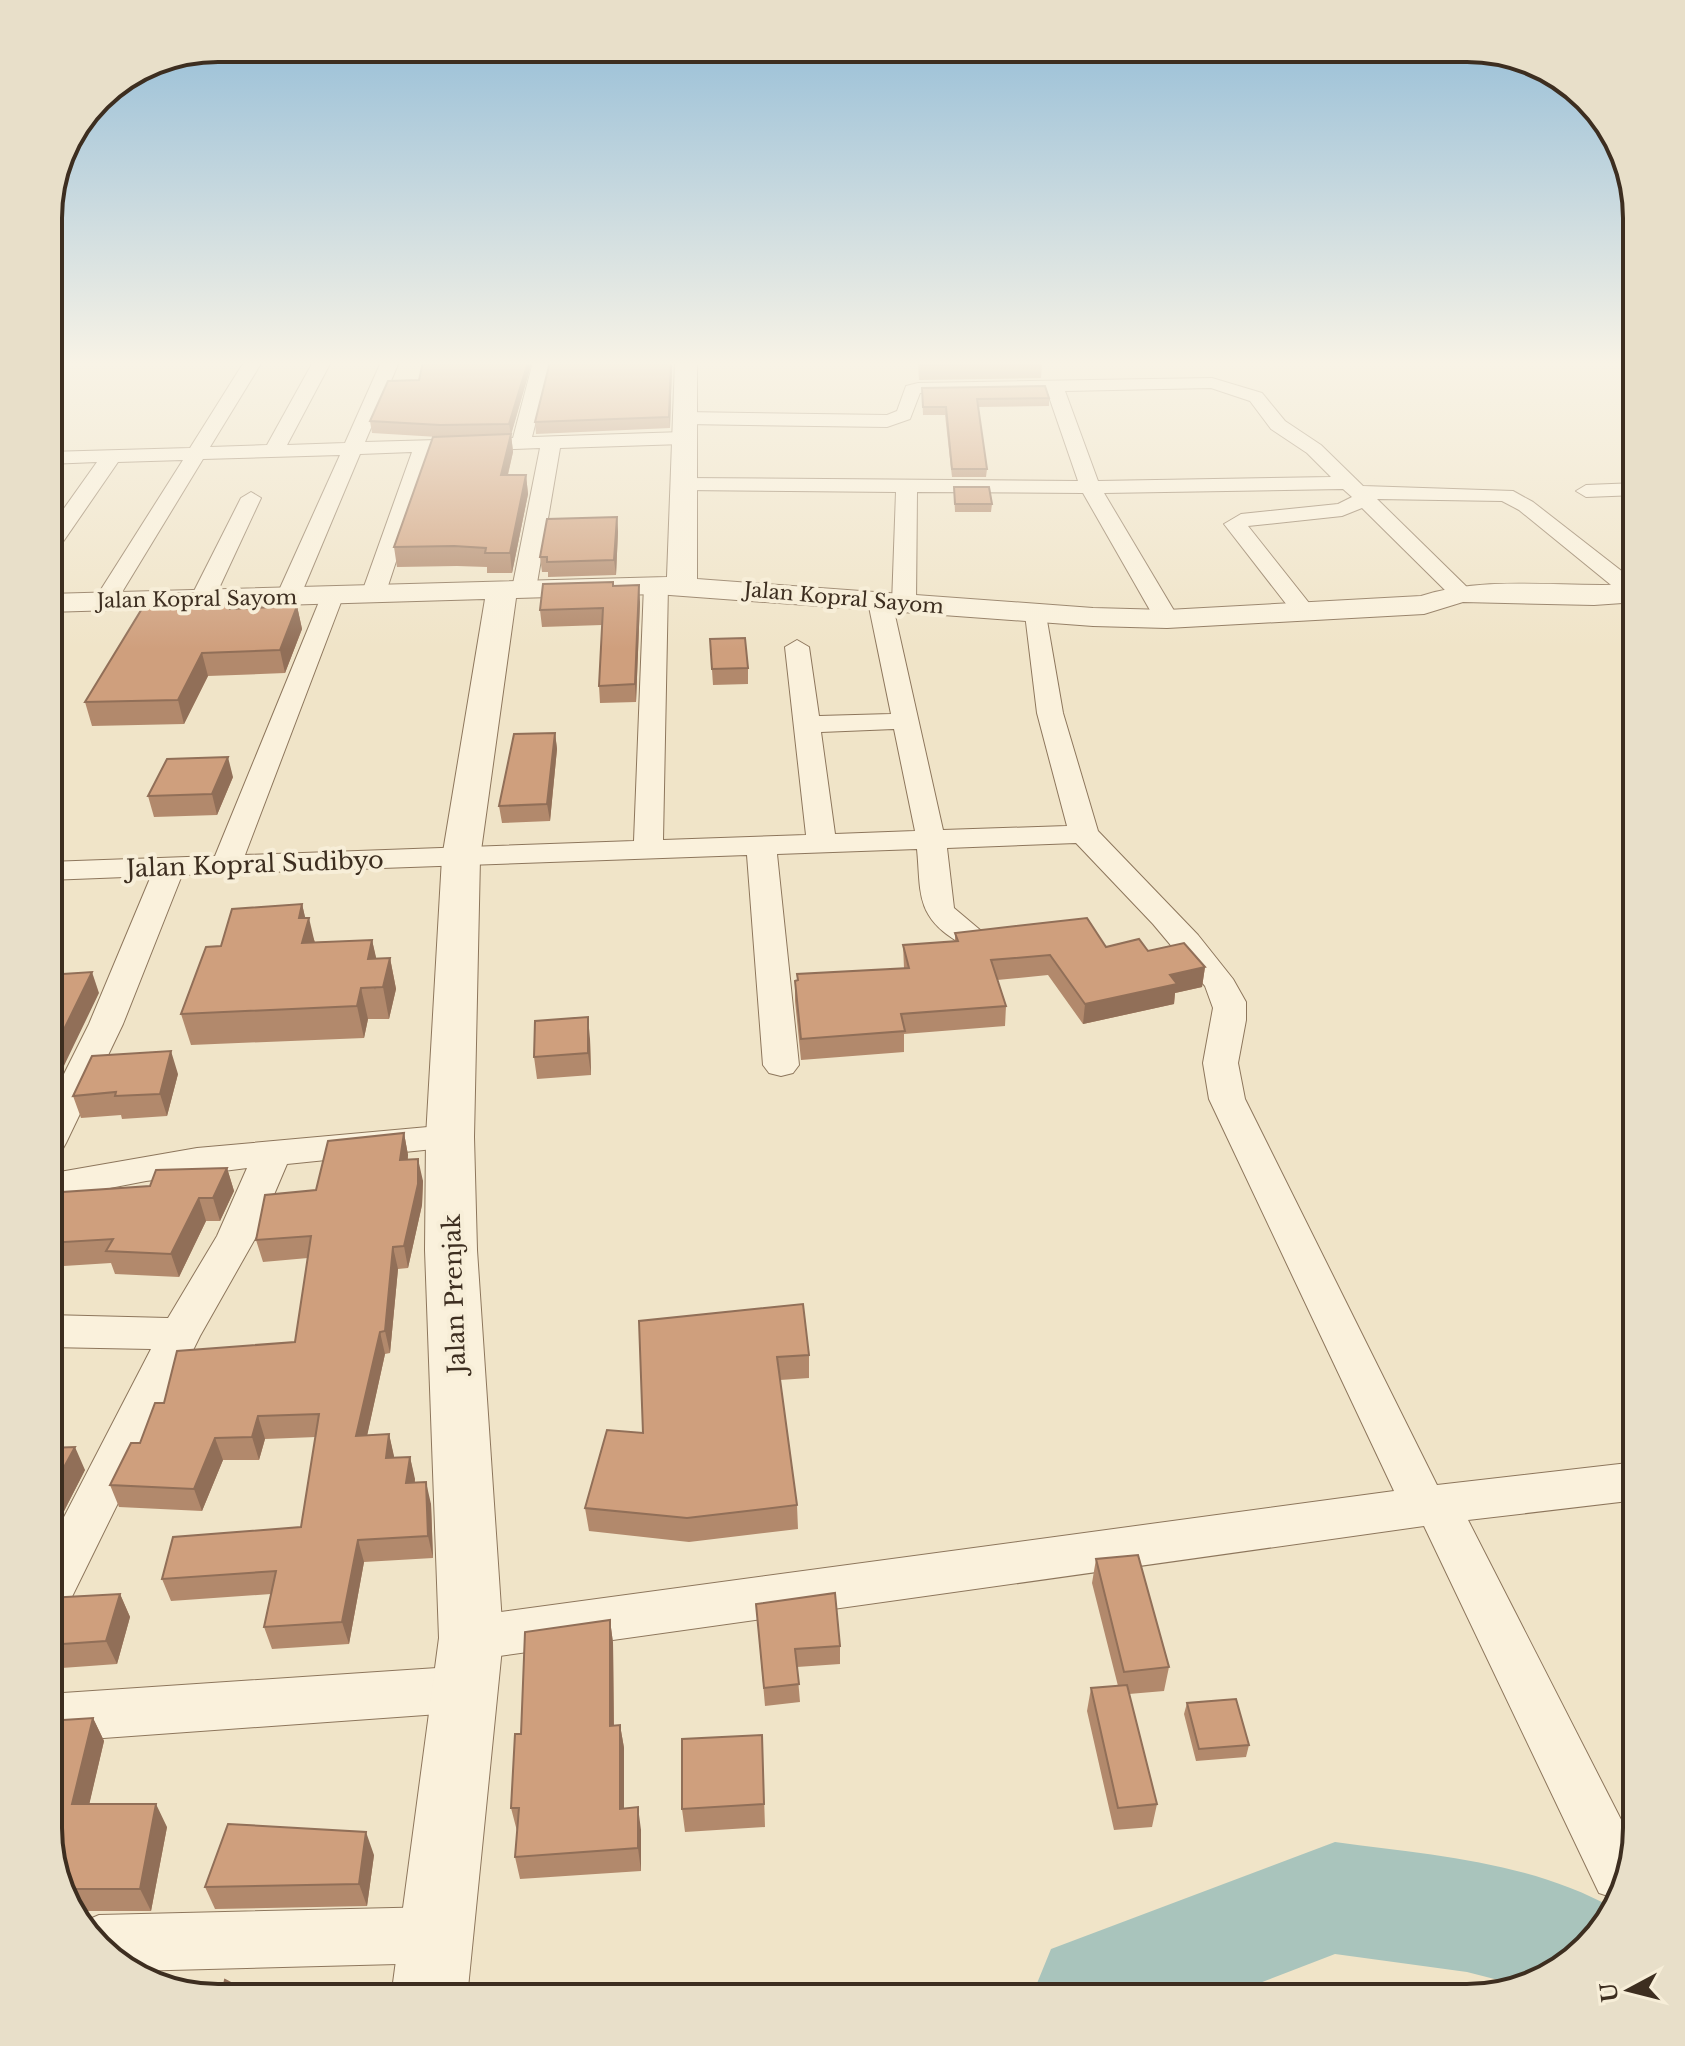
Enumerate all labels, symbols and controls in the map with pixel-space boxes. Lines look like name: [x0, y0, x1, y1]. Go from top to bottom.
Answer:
street label: Jalan Kopral Sayom: [740, 577, 945, 619]
street label: Jalan Kopral Sayom: [94, 585, 298, 613]
street label: Jalan Kopral Sudibyo: [123, 845, 384, 883]
street label: Jalan Prenjak: [437, 1213, 471, 1377]
north arrow: [1589, 1950, 1669, 2030]
text: U: [1595, 1980, 1624, 2004]

